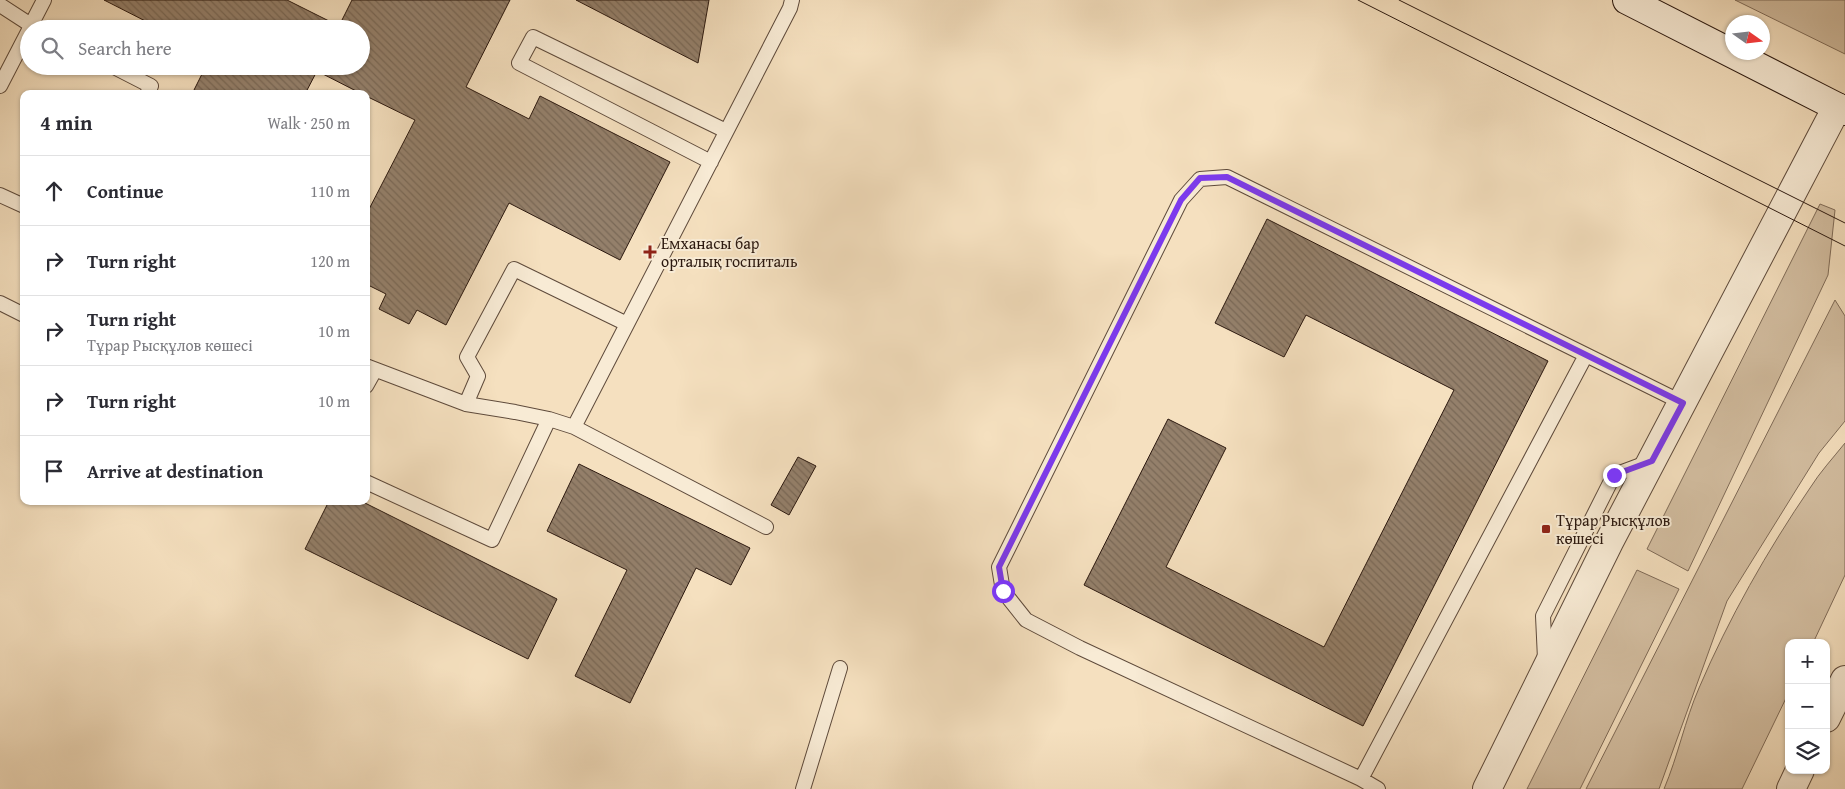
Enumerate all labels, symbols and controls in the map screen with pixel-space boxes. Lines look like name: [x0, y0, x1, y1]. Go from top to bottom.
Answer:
north arrow: [1725, 15, 1770, 60]
search box: [20, 20, 370, 75]
icon: search: [38, 34, 66, 62]
text: Search here: [78, 34, 172, 62]
text: 4 min: [40, 107, 92, 138]
text: Walk · 250 m: [267, 111, 350, 135]
icon: ahead: [40, 177, 68, 205]
text: Continue: [87, 177, 164, 205]
text: 110 m: [310, 179, 350, 203]
place label: Емханасы бар орталық госпиталь: [661, 231, 798, 273]
marker: Емханасы бар орталық госпиталь: [643, 245, 657, 259]
icon: right: [40, 247, 68, 275]
text: Turn right: [87, 247, 176, 275]
text: 120 m: [310, 249, 350, 273]
text: Turn right: [87, 305, 176, 333]
icon: right: [40, 317, 68, 345]
text: 10 m: [318, 319, 350, 343]
text: Тұрар Рысқұлов көшесі: [87, 333, 253, 357]
icon: right: [40, 387, 68, 415]
text: Turn right: [87, 387, 176, 415]
text: 10 m: [318, 389, 350, 413]
icon: arrive: [40, 457, 68, 485]
text: Arrive at destination: [87, 457, 263, 485]
route end: [1603, 464, 1626, 487]
place label: Тұрар Рысқұлов көшесі: [1556, 508, 1671, 550]
marker: Тұрар Рысқұлов көшесі: [1540, 523, 1552, 535]
route start: [992, 580, 1015, 603]
map controls: [1785, 639, 1830, 774]
button: +: [1785, 639, 1830, 684]
button: −: [1785, 684, 1830, 729]
button: layers: [1785, 729, 1830, 774]

